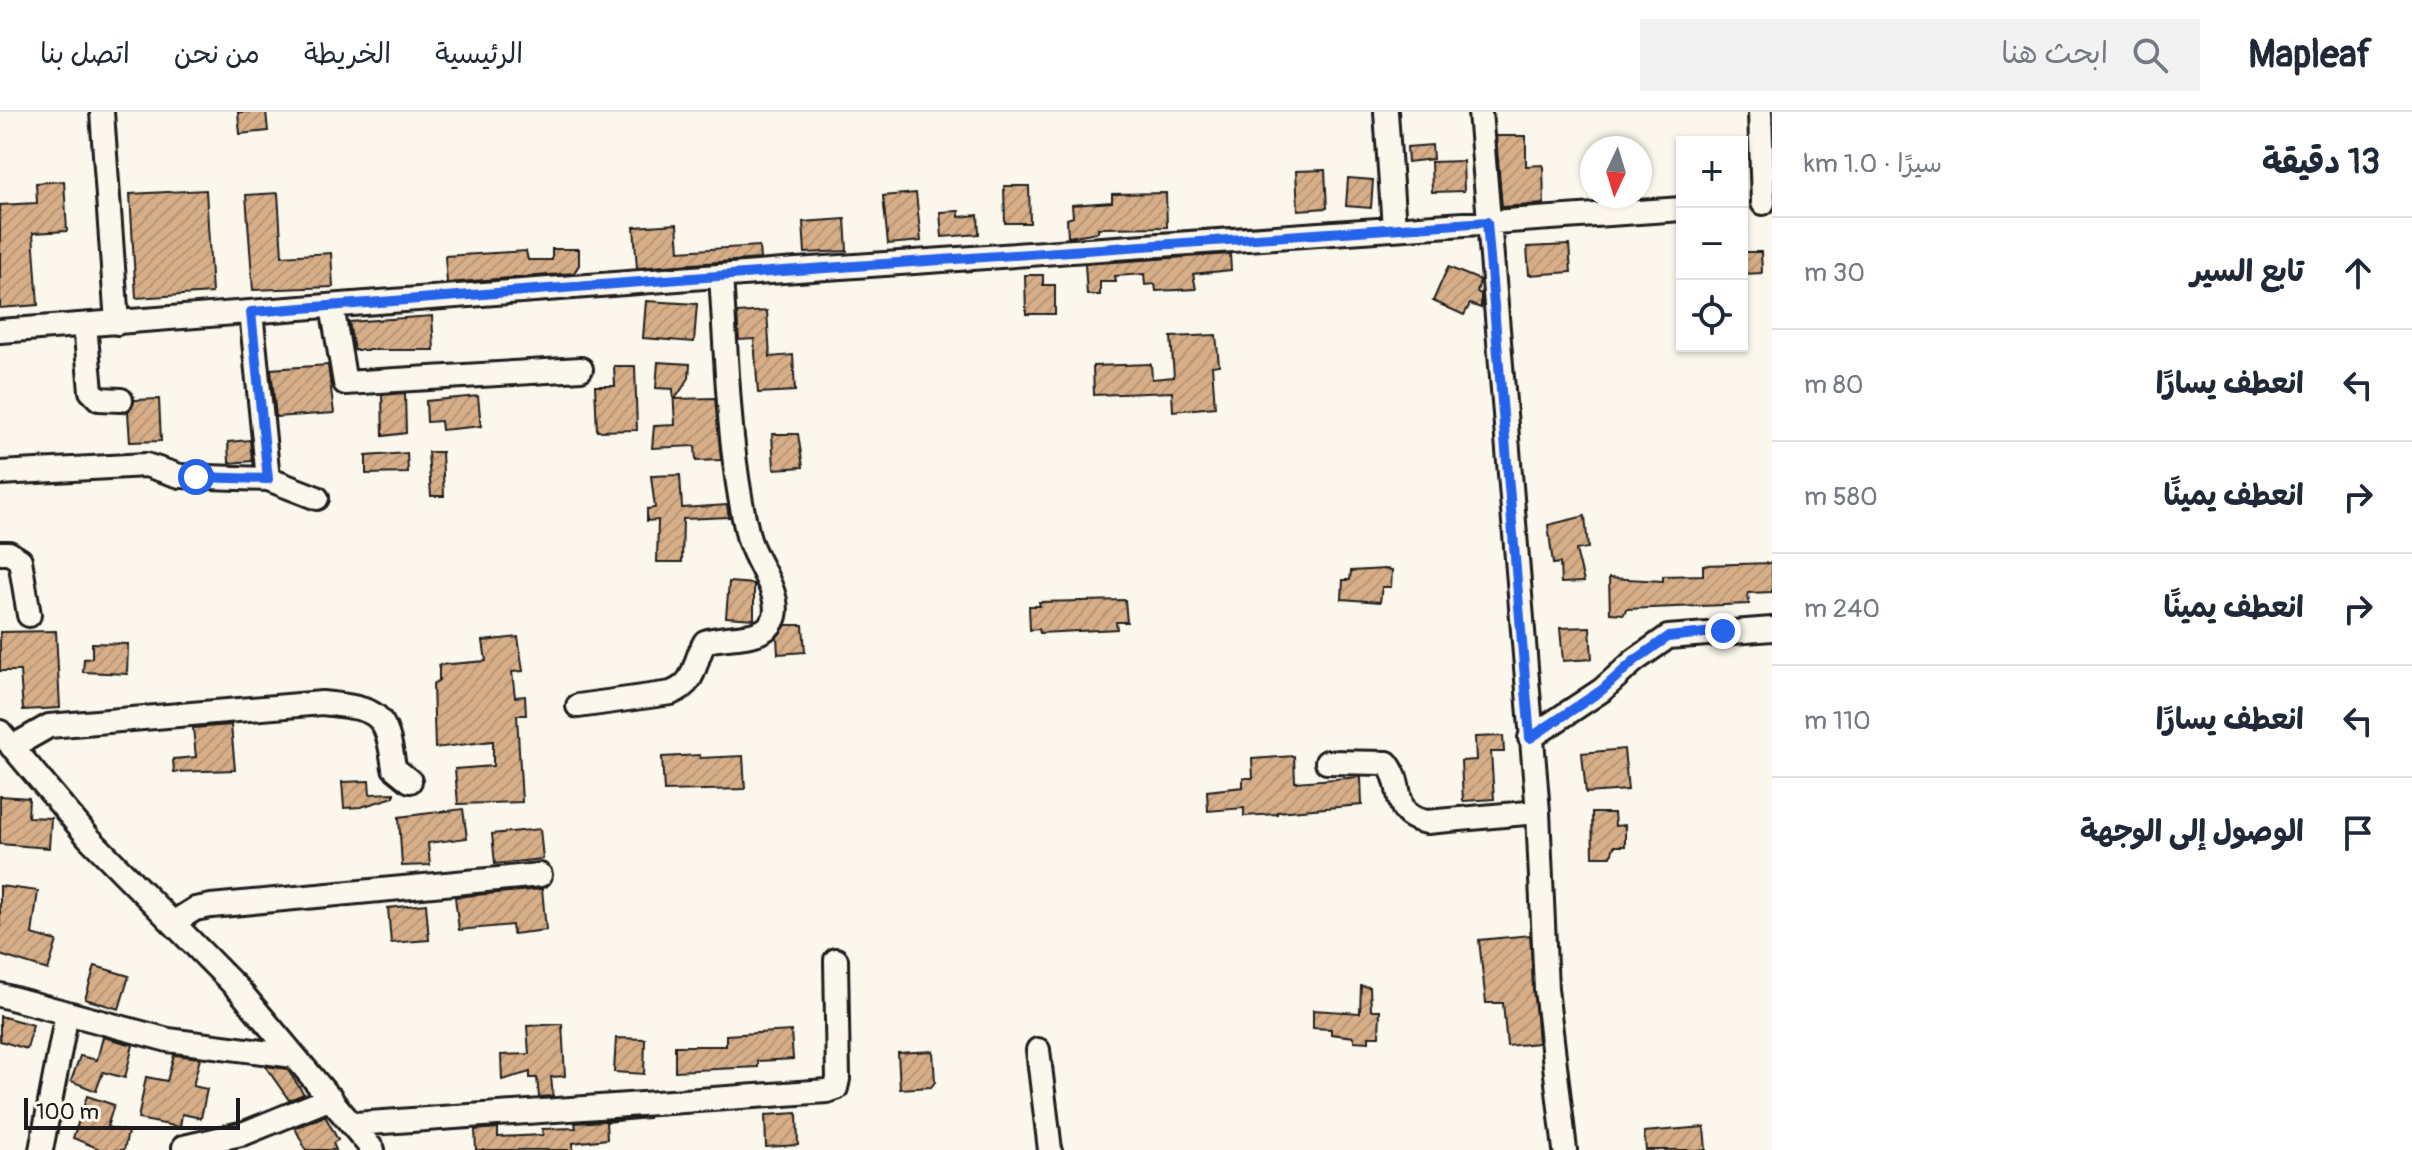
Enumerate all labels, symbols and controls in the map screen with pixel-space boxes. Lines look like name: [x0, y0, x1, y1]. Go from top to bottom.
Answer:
search box: [1640, 19, 2200, 91]
text: Mapleaf: [2248, 31, 2372, 79]
icon: search: [2128, 33, 2172, 77]
text: ابحث هنا: [2001, 35, 2108, 72]
text: اتصل بنا: [40, 37, 130, 72]
text: من نحن: [174, 37, 260, 72]
text: الخريطة: [304, 37, 391, 72]
text: الرئيسية: [435, 37, 523, 72]
north arrow: [1580, 136, 1652, 208]
map controls: [1676, 136, 1748, 352]
button: +: [1676, 136, 1748, 208]
text: 13 دقيقة: [2262, 141, 2380, 184]
text: سيرًا · 1.0 km: [1804, 148, 1942, 180]
button: −: [1676, 208, 1748, 280]
icon: ahead: [2336, 251, 2380, 295]
text: تابع السير: [2191, 253, 2304, 290]
text: 30 m: [1804, 257, 1865, 289]
button: locate: [1676, 280, 1748, 352]
icon: left: [2336, 363, 2380, 407]
text: انعطف يسارًا: [2156, 365, 2304, 402]
text: 80 m: [1804, 369, 1864, 401]
route start: [178, 459, 214, 495]
icon: right: [2336, 475, 2380, 519]
text: انعطف يمينًا: [2164, 477, 2304, 514]
text: 580 m: [1804, 481, 1878, 513]
icon: right: [2336, 587, 2380, 631]
text: انعطف يمينًا: [2164, 589, 2304, 626]
text: 240 m: [1804, 593, 1880, 625]
route end: [1705, 613, 1741, 649]
icon: left: [2336, 699, 2380, 743]
text: انعطف يسارًا: [2156, 701, 2304, 738]
text: 110 m: [1804, 705, 1871, 737]
icon: arrive: [2336, 811, 2380, 855]
text: الوصول إلى الوجهة: [2080, 813, 2304, 850]
scale bar: [24, 1094, 240, 1130]
text: 100 m: [36, 1098, 99, 1126]

